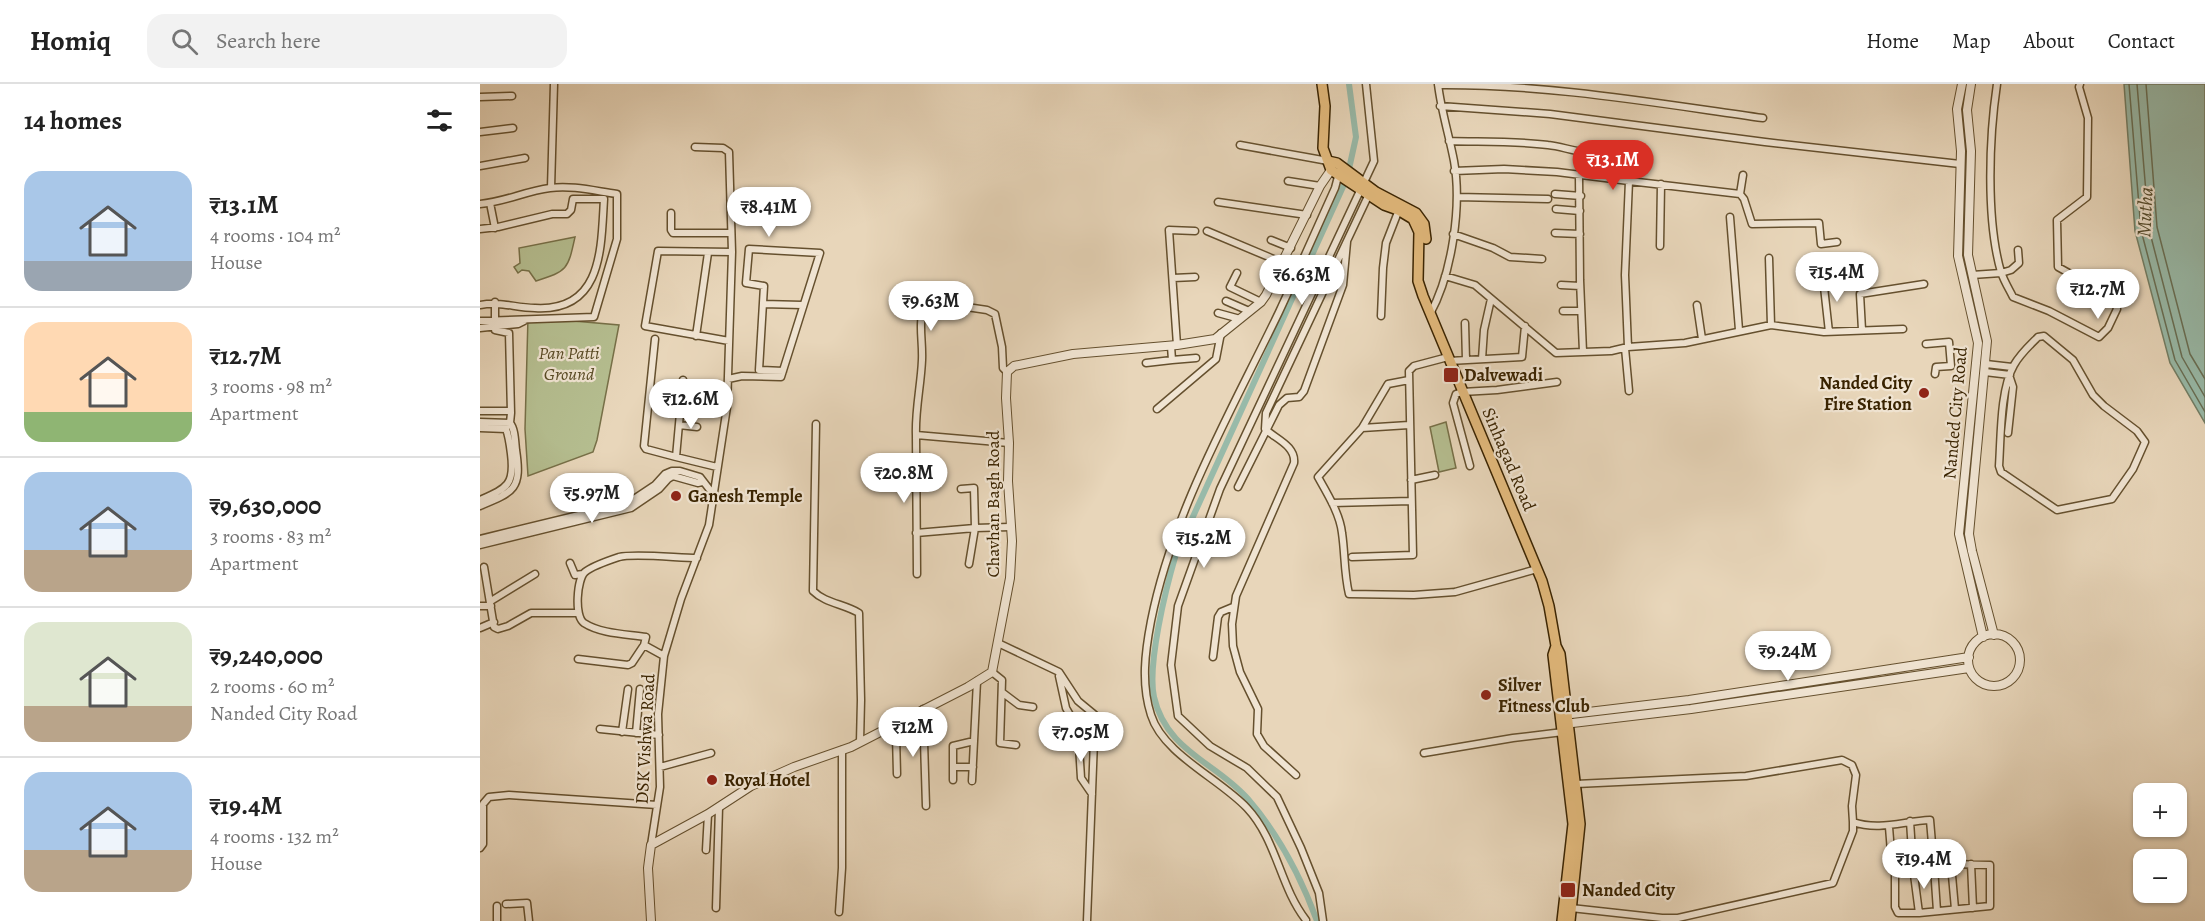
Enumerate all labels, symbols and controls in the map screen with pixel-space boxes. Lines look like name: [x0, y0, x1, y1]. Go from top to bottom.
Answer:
search box: [147, 14, 567, 68]
text: Homiq: [30, 22, 111, 60]
icon: search: [168, 25, 201, 58]
text: Search here: [216, 26, 321, 56]
text: Home: [1866, 27, 1919, 55]
text: Map: [1952, 27, 1990, 55]
text: About: [2023, 27, 2075, 55]
text: Contact: [2108, 27, 2175, 55]
text: 14 homes: [24, 103, 122, 138]
icon: filters: [423, 104, 456, 137]
pin: ₹13.1M: [1564, 140, 1662, 191]
text: ₹13.1M: [1587, 146, 1639, 173]
water label: Mutha: [2130, 186, 2160, 238]
text: ₹13.1M: [210, 187, 279, 222]
pin: ₹8.41M: [720, 187, 818, 238]
text: ₹8.41M: [741, 193, 797, 220]
icon: home: [72, 195, 144, 267]
text: 4 rooms · 104 m²: [210, 222, 341, 249]
text: House: [210, 249, 262, 276]
pin: ₹15.4M: [1788, 252, 1886, 303]
pin: ₹6.63M: [1253, 255, 1351, 306]
text: ₹15.4M: [1810, 258, 1864, 285]
text: ₹6.63M: [1273, 261, 1331, 288]
pin: ₹12.7M: [2049, 269, 2147, 320]
text: ₹12.7M: [2070, 275, 2126, 302]
pin: ₹9.63M: [882, 281, 980, 332]
text: ₹9.63M: [903, 287, 960, 314]
text: ₹12.7M: [210, 338, 282, 373]
park label: Pan Patti Ground: [539, 341, 600, 386]
street label: Nanded City Road: [1937, 345, 1973, 480]
icon: home: [72, 346, 144, 418]
place label: Dalvewadi: [1464, 363, 1543, 387]
marker: Dalvewadi: [1442, 366, 1460, 384]
place label: Nanded City Fire Station: [1819, 371, 1913, 416]
text: 3 rooms · 98 m²: [210, 373, 332, 400]
pin: ₹12.6M: [642, 379, 740, 430]
text: ₹12.6M: [663, 385, 719, 412]
marker: Nanded City Fire Station: [1917, 386, 1931, 400]
text: Apartment: [210, 400, 299, 427]
street label: Sinhagad Road: [1476, 404, 1542, 515]
street label: Chavhan Bagh Road: [981, 430, 1005, 578]
pin: ₹20.8M: [855, 453, 953, 504]
text: ₹20.8M: [874, 459, 934, 486]
pin: ₹5.97M: [543, 473, 641, 524]
text: ₹5.97M: [564, 479, 620, 506]
place label: Ganesh Temple: [688, 484, 802, 508]
text: ₹9,630,000: [210, 488, 321, 523]
marker: Ganesh Temple: [669, 489, 683, 503]
icon: home: [72, 496, 144, 568]
pin: ₹15.2M: [1155, 518, 1253, 569]
text: 3 rooms · 83 m²: [210, 523, 331, 550]
text: ₹15.2M: [1176, 524, 1232, 551]
text: Apartment: [210, 550, 299, 577]
pin: ₹9.24M: [1739, 631, 1837, 682]
text: ₹9.24M: [1759, 637, 1817, 664]
text: ₹9,240,000: [210, 638, 323, 673]
icon: home: [72, 646, 144, 718]
text: 2 rooms · 60 m²: [210, 673, 334, 700]
street label: DSK Vishwa Road: [630, 673, 660, 805]
place label: Silver Fitness Club: [1498, 673, 1590, 718]
marker: Silver Fitness Club: [1479, 688, 1493, 702]
text: Nanded City Road: [210, 700, 358, 727]
pin: ₹12M: [877, 707, 949, 758]
pin: ₹7.05M: [1032, 712, 1130, 763]
text: ₹12M: [892, 713, 934, 740]
text: ₹7.05M: [1053, 718, 1109, 745]
place label: Royal Hotel: [724, 768, 810, 792]
marker: Royal Hotel: [705, 773, 719, 787]
map controls: [2133, 783, 2187, 903]
button: +: [2133, 783, 2187, 837]
text: ₹19.4M: [210, 788, 282, 823]
icon: home: [72, 796, 144, 868]
text: 4 rooms · 132 m²: [210, 823, 339, 850]
pin: ₹19.4M: [1875, 839, 1973, 890]
text: ₹19.4M: [1896, 845, 1952, 872]
button: −: [2133, 849, 2187, 903]
text: House: [210, 850, 262, 877]
place label: Nanded City: [1582, 878, 1675, 902]
marker: Nanded City: [1559, 881, 1577, 899]

